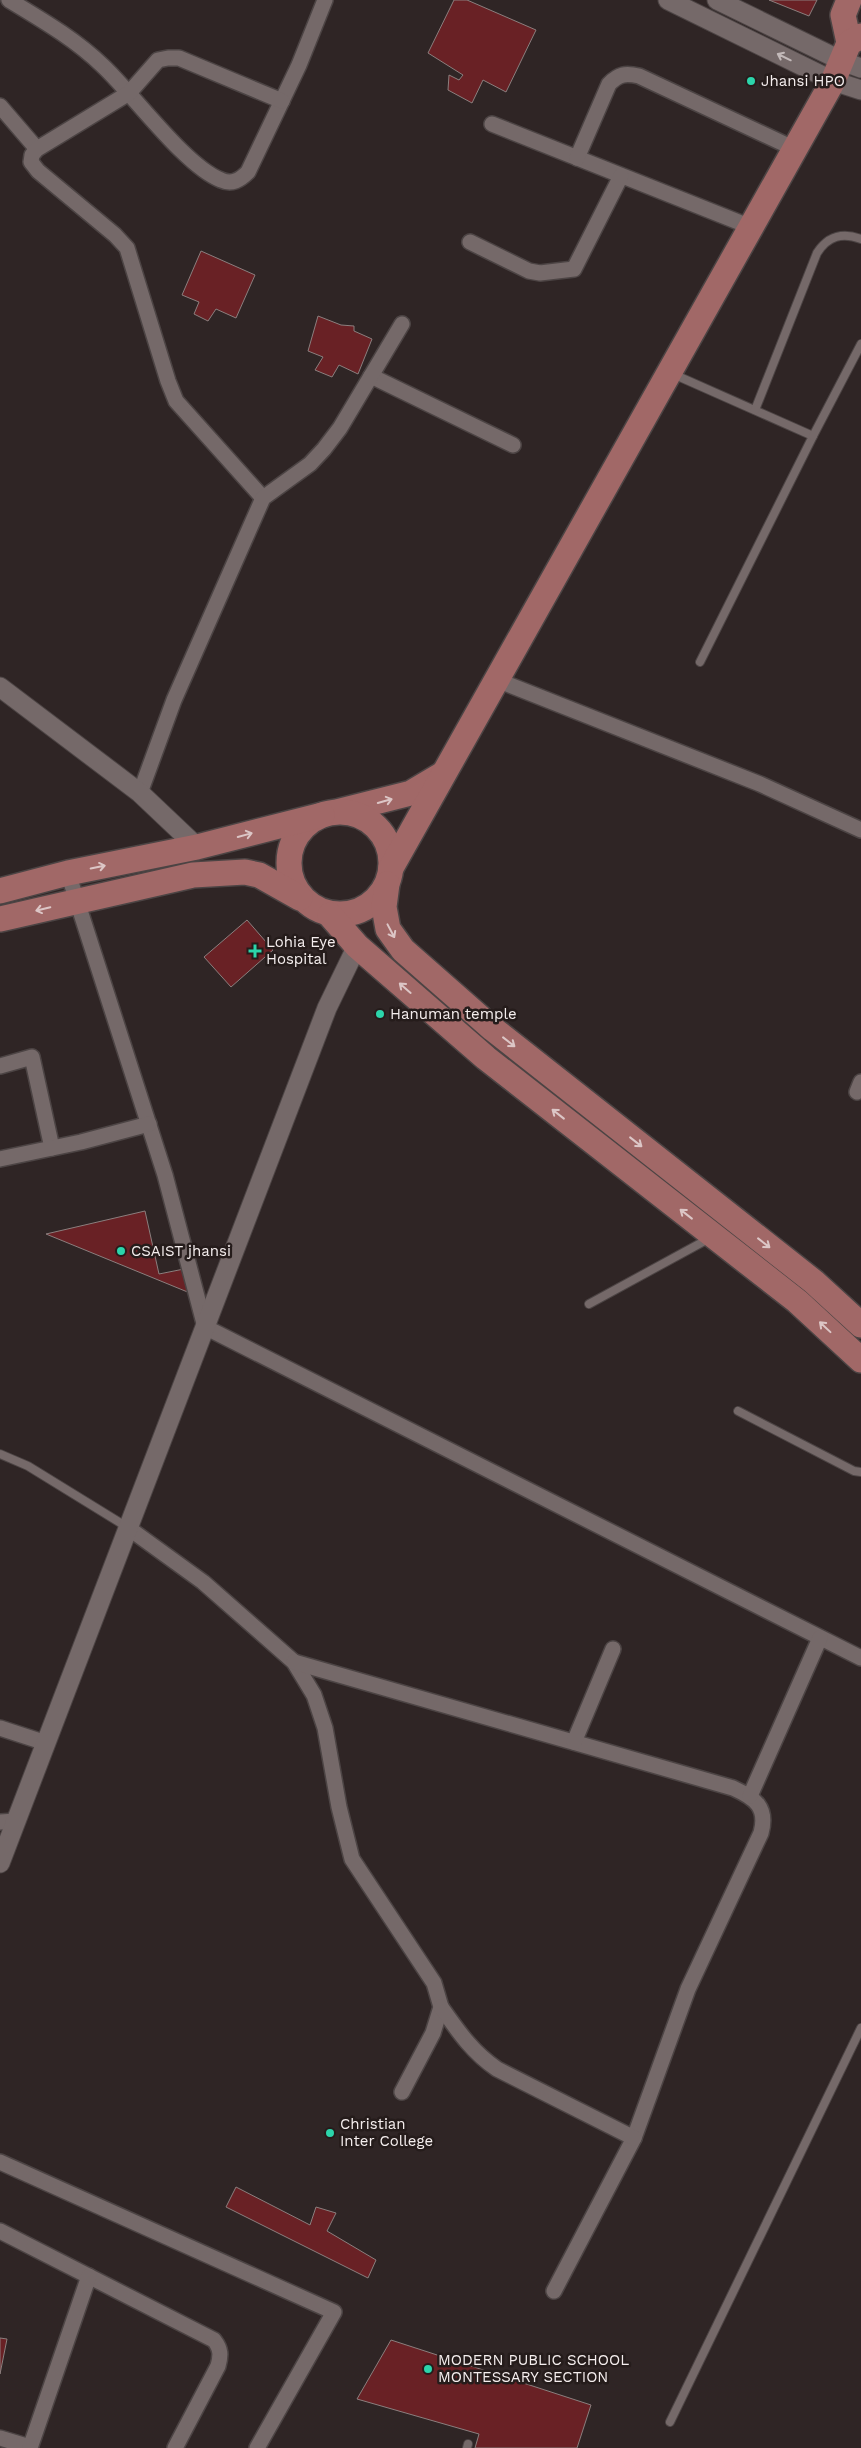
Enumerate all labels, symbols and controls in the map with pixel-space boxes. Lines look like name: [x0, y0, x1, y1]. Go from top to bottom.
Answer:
one-way arrow: [777, 51, 792, 61]
place label: Jhansi HPO: [761, 72, 845, 90]
marker: Jhansi HPO: [745, 75, 757, 87]
one-way arrow: [377, 795, 393, 805]
one-way arrow: [236, 830, 252, 839]
one-way arrow: [90, 862, 106, 872]
one-way arrow: [35, 905, 51, 914]
one-way arrow: [386, 924, 396, 939]
place label: Lohia Eye Hospital: [266, 933, 336, 968]
marker: Lohia Eye Hospital: [248, 944, 262, 958]
one-way arrow: [399, 982, 412, 994]
place label: Hanuman temple: [390, 1005, 517, 1023]
marker: Hanuman temple: [374, 1008, 386, 1020]
one-way arrow: [502, 1036, 515, 1047]
one-way arrow: [552, 1108, 565, 1119]
one-way arrow: [630, 1137, 643, 1148]
one-way arrow: [680, 1208, 693, 1219]
one-way arrow: [757, 1238, 771, 1248]
place label: CSAIST jhansi: [131, 1242, 231, 1260]
marker: CSAIST jhansi: [115, 1245, 127, 1257]
one-way arrow: [819, 1321, 832, 1333]
place label: Christian Inter College: [340, 2115, 433, 2150]
marker: Christian Inter College: [324, 2127, 336, 2139]
place label: MODERN PUBLIC SCHOOL MONTESSARY SECTION: [438, 2351, 629, 2386]
marker: MODERN PUBLIC SCHOOL MONTESSARY SECTION: [422, 2363, 434, 2375]

